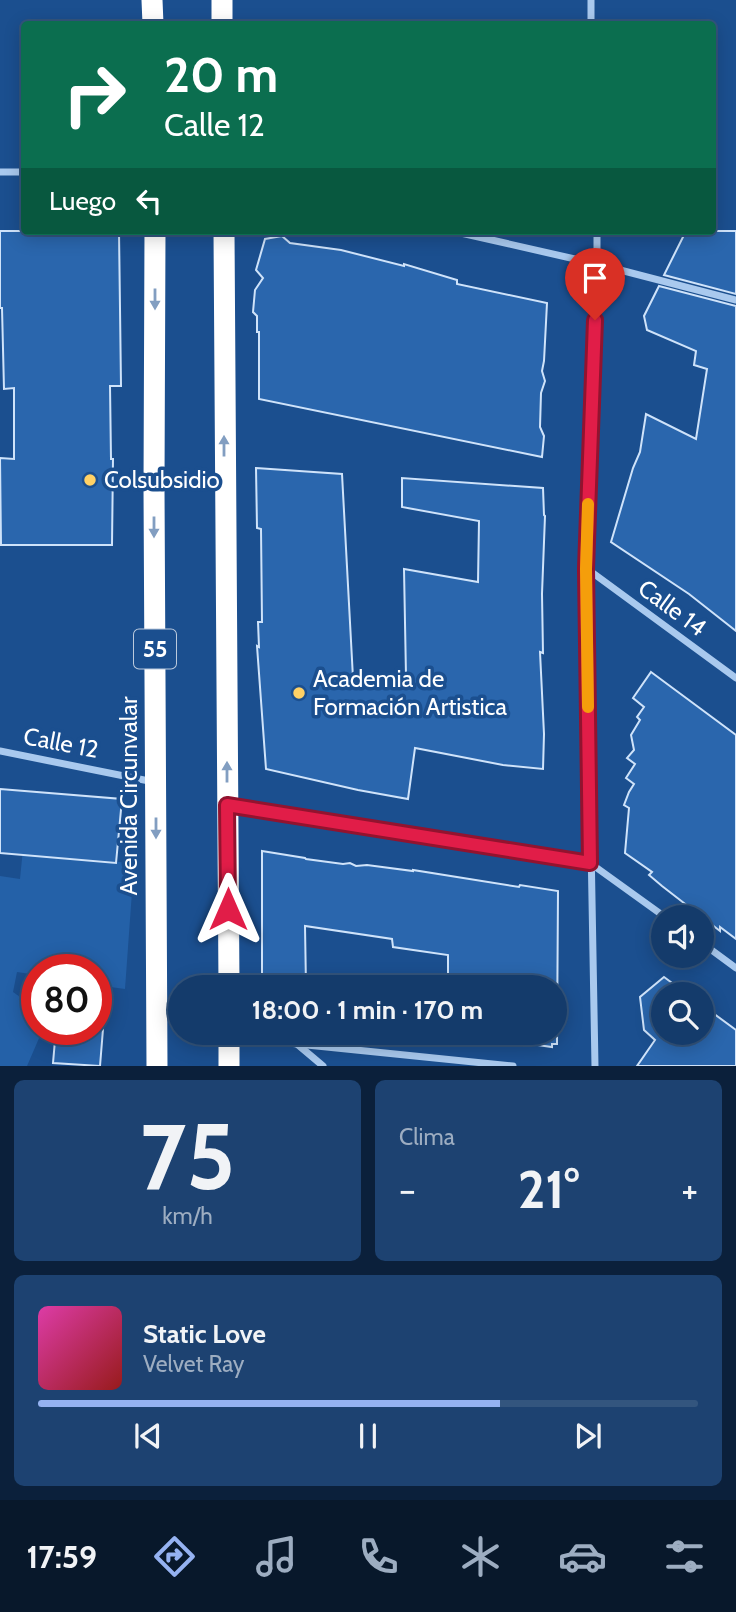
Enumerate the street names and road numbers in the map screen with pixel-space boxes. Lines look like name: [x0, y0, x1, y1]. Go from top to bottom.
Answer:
street label: Calle 14: [633, 573, 712, 642]
road number: 55: [134, 629, 176, 668]
street label: Avenida Circunvalar: [114, 696, 143, 896]
street label: Calle 12: [21, 721, 101, 764]

